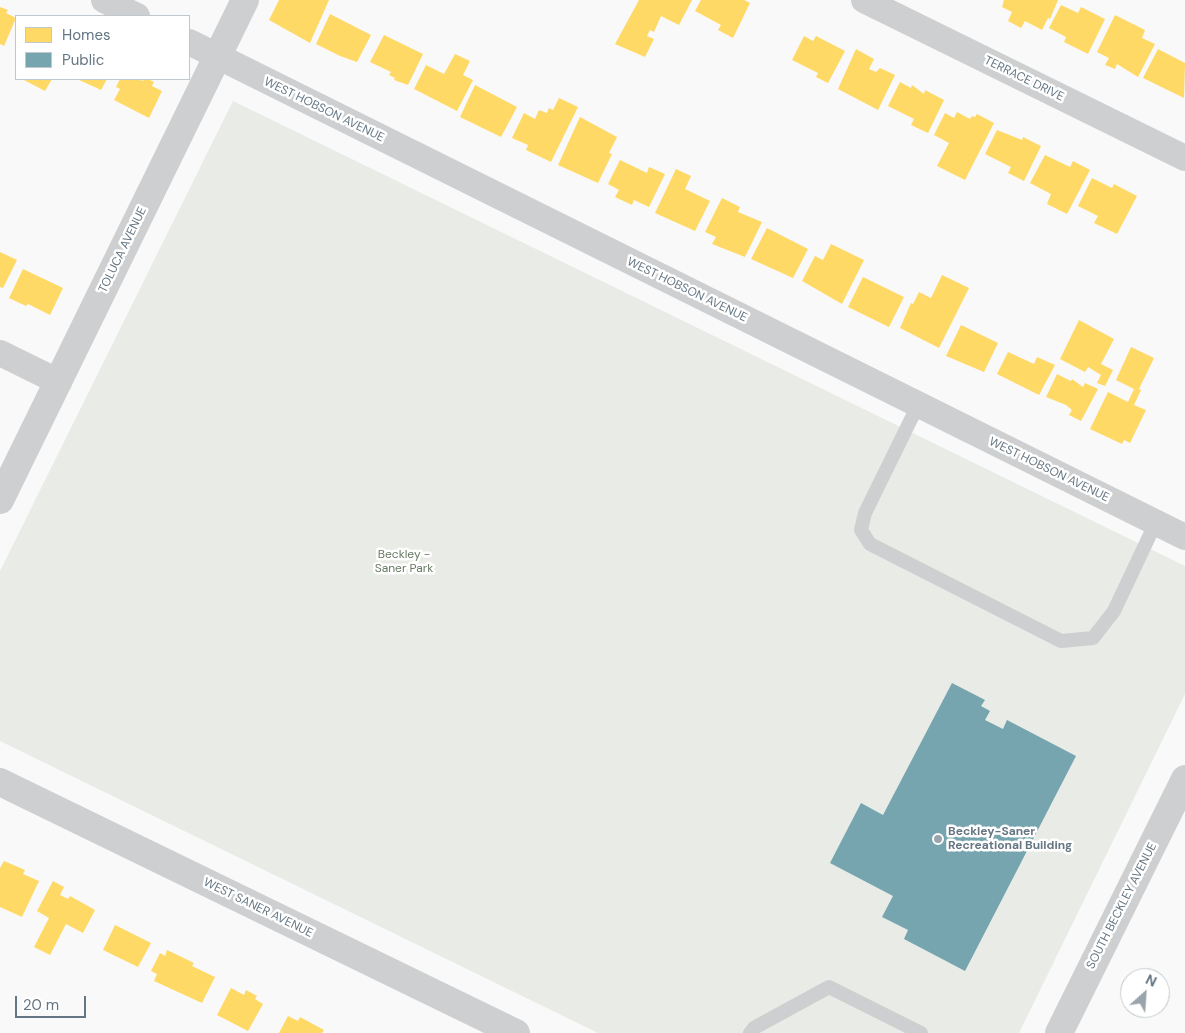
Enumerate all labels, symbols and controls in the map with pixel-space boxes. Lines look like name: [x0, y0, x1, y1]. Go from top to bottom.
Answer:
legend: [15, 15, 190, 80]
text: Homes: [62, 25, 111, 45]
text: Public: [62, 50, 104, 70]
street label: TERRACE DRIVE: [982, 53, 1066, 105]
street label: WEST HOBSON AVENUE: [262, 75, 386, 145]
street label: TOLUCA AVENUE: [96, 205, 150, 295]
street label: WEST HOBSON AVENUE: [625, 255, 749, 325]
street label: WEST HOBSON AVENUE: [987, 435, 1111, 505]
park label: Beckley - Saner Park: [375, 548, 433, 576]
place label: Beckley-Saner Recreational Building: [948, 825, 1072, 853]
marker: Beckley-Saner Recreational Building: [932, 833, 944, 845]
street label: SOUTH BECKLEY AVENUE: [1084, 841, 1160, 971]
street label: WEST SANER AVENUE: [201, 875, 315, 941]
north arrow: [1120, 968, 1170, 1018]
text: N: [1143, 970, 1160, 991]
scale bar: [18, 986, 89, 1018]
text: 20 m: [23, 995, 59, 1015]

